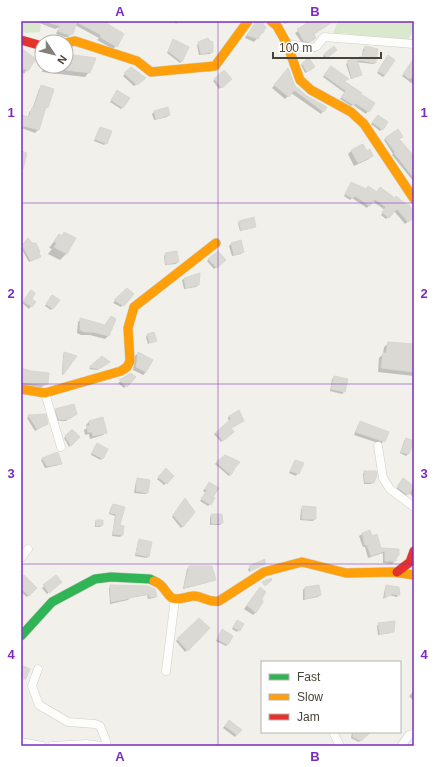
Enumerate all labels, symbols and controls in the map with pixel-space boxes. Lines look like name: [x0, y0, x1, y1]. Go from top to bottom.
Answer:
text: A: [115, 4, 125, 19]
text: B: [310, 4, 320, 19]
north arrow: [34, 34, 74, 74]
scale bar: [273, 34, 381, 60]
text: 100 m: [279, 41, 312, 55]
text: N: [55, 53, 69, 66]
text: 1: [7, 105, 15, 120]
text: 1: [420, 105, 428, 120]
text: 2: [7, 286, 15, 301]
text: 2: [420, 286, 428, 301]
text: 3: [7, 466, 15, 481]
text: 3: [420, 466, 428, 481]
text: 4: [7, 647, 15, 662]
text: 4: [420, 647, 428, 662]
legend: [261, 661, 401, 733]
text: Fast: [297, 670, 321, 684]
text: Slow: [297, 690, 323, 704]
text: Jam: [297, 710, 320, 724]
text: A: [115, 749, 125, 764]
text: B: [310, 749, 320, 764]

